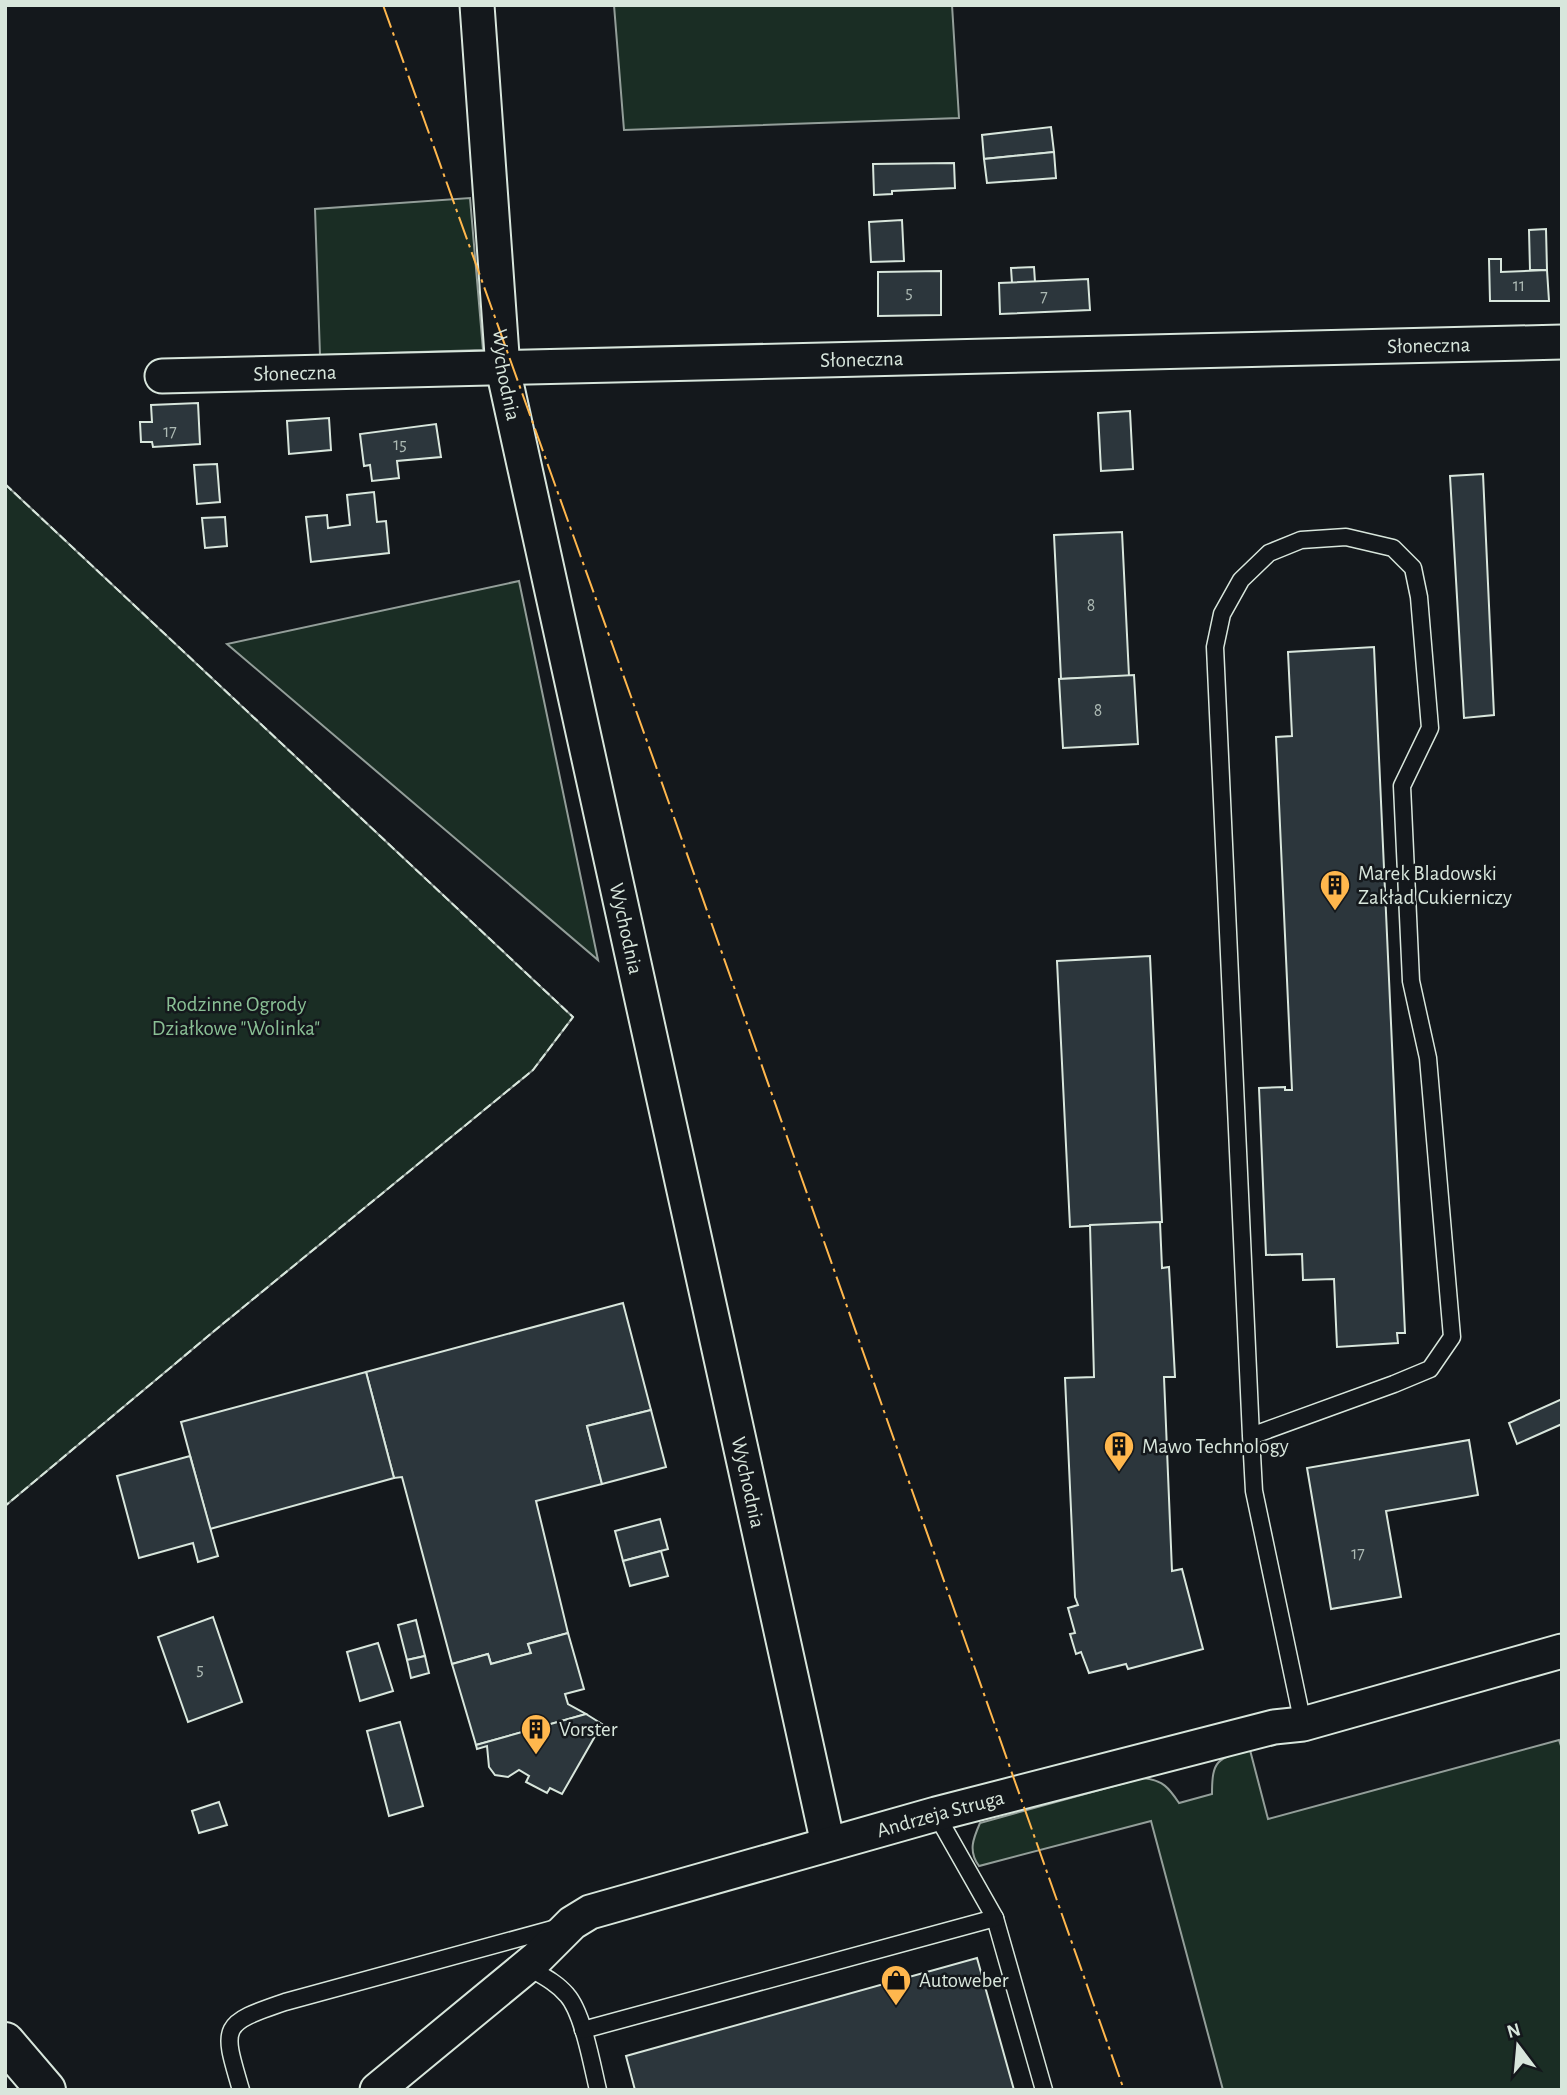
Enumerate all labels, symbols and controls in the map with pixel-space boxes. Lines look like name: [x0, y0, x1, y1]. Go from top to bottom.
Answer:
house number: 11: [1513, 277, 1525, 295]
house number: 5: [905, 284, 913, 302]
house number: 7: [1040, 288, 1048, 306]
street label: Wychodnia: [490, 328, 525, 423]
street label: Słoneczna: [1387, 334, 1471, 357]
street label: Słoneczna: [820, 347, 904, 371]
street label: Słoneczna: [253, 361, 337, 384]
house number: 17: [163, 423, 177, 441]
house number: 15: [393, 436, 407, 454]
house number: 8: [1087, 597, 1095, 615]
house number: 8: [1094, 702, 1102, 720]
place label: Marek Bladowski Zakład Cukierniczy: [1358, 863, 1512, 908]
building icon: Marek Bladowski Zakład Cukierniczy: [1318, 868, 1352, 912]
street label: Wychodnia: [606, 881, 647, 977]
park label: Rodzinne Ogrody Działkowe "Wolinka": [152, 994, 320, 1039]
building icon: Mawo Technology: [1102, 1429, 1136, 1473]
street label: Wychodnia: [728, 1435, 769, 1530]
place label: Mawo Technology: [1142, 1436, 1289, 1457]
house number: 17: [1351, 1545, 1365, 1563]
house number: 5: [196, 1661, 204, 1679]
building icon: Vorster: [519, 1712, 553, 1756]
place label: Vorster: [559, 1719, 618, 1740]
street label: Andrzeja Struga: [874, 1786, 1007, 1841]
shop icon: Autoweber: [879, 1963, 913, 2007]
place label: Autoweber: [919, 1970, 1009, 1991]
north arrow: [1483, 2011, 1553, 2081]
text: N: [1505, 2020, 1523, 2042]

